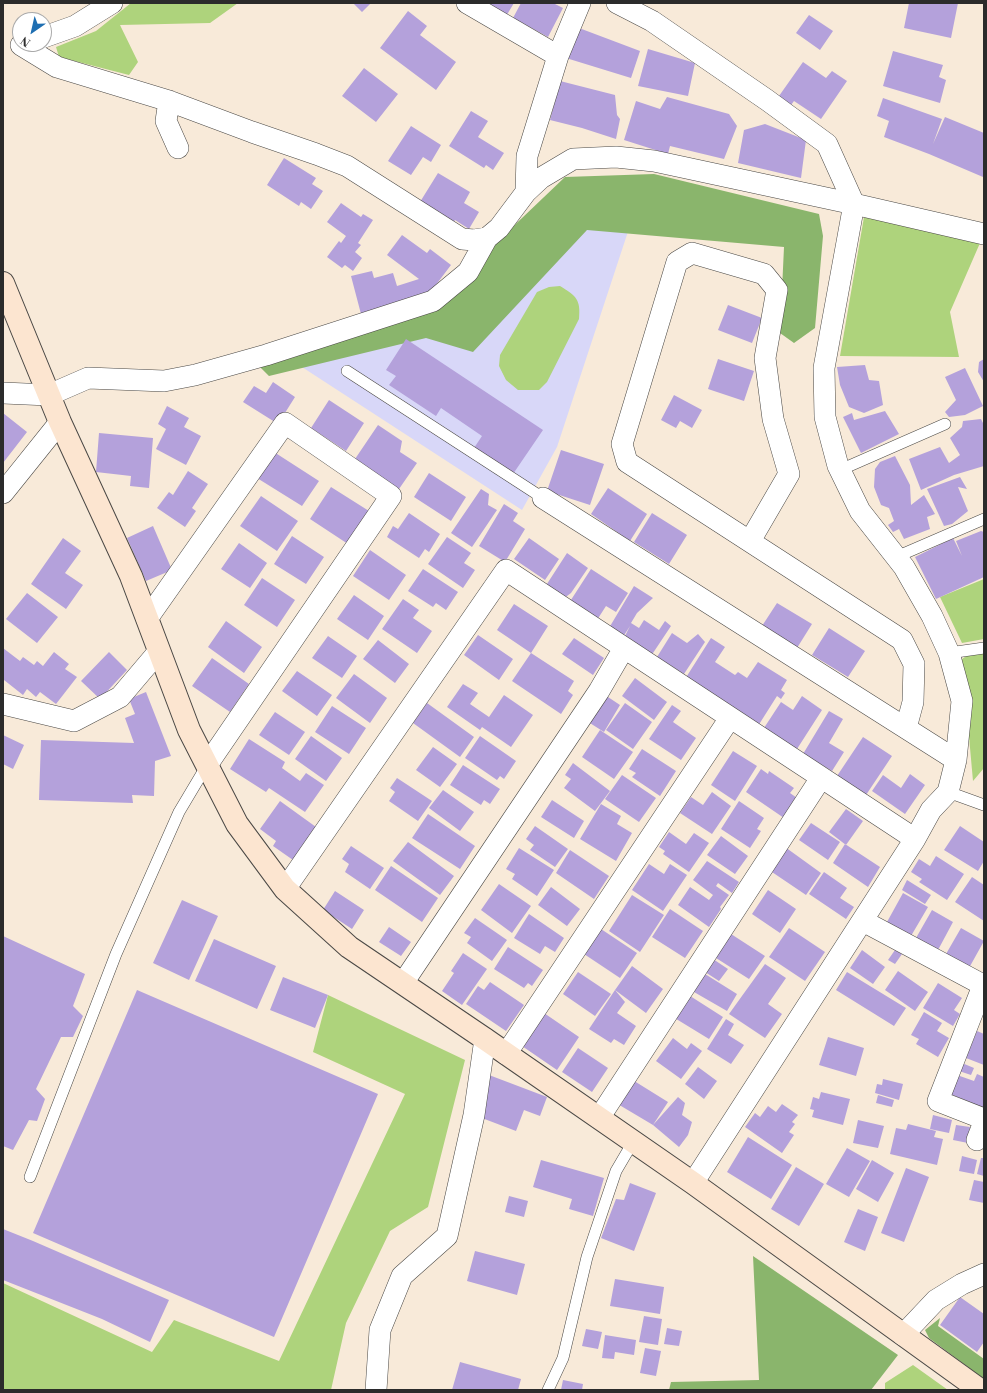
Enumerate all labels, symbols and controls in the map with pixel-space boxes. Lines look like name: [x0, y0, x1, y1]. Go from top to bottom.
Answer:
north arrow: [12, 12, 52, 52]
text: N: [18, 33, 33, 49]

